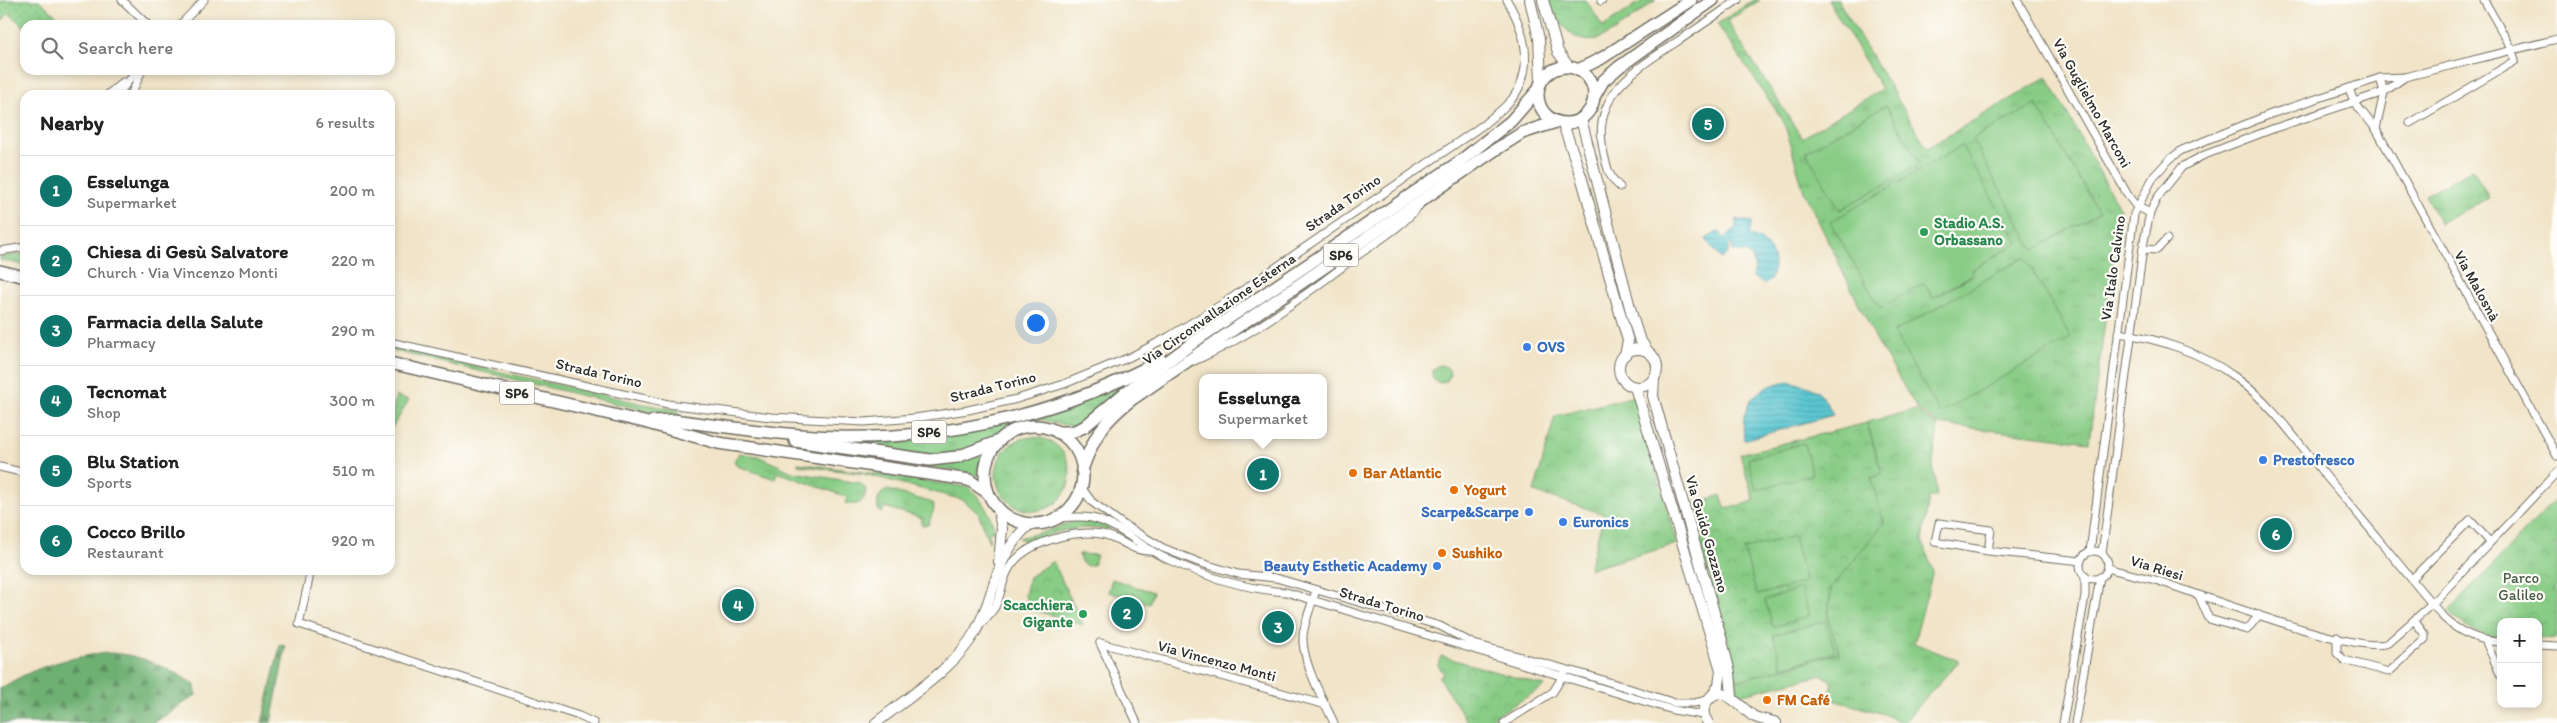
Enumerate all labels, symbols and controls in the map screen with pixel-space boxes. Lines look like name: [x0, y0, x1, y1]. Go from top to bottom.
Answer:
search box: [20, 20, 395, 75]
icon: search: [38, 34, 66, 62]
street label: Via Guglielmo Marconi: [2049, 35, 2135, 171]
text: Search here: [78, 36, 173, 59]
pin: 5: [1692, 105, 1724, 143]
text: Nearby: [40, 110, 104, 135]
text: 6 results: [315, 113, 375, 132]
text: Esselunga: [87, 170, 169, 193]
street label: Strada Torino: [1302, 170, 1384, 236]
text: 1: [52, 181, 60, 200]
text: 200 m: [330, 181, 375, 200]
text: Supermarket: [87, 193, 177, 212]
place label: Stadio A.S. Orbassano: [1934, 214, 2004, 249]
street label: Via Italo Calvino: [2097, 215, 2129, 321]
marker: Stadio A.S. Orbassano: [1918, 226, 1930, 238]
text: Chiesa di Gesù Salvatore: [87, 240, 288, 263]
road number: SP6: [1324, 244, 1358, 266]
street label: Via Malosnà: [2450, 247, 2504, 325]
street label: Via Circonvallazione Esterna: [1139, 249, 1300, 369]
text: 2: [52, 251, 60, 270]
text: 220 m: [331, 251, 375, 270]
text: Church · Via Vincenzo Monti: [87, 263, 278, 282]
text: Farmacia della Salute: [87, 310, 263, 333]
your location: [1023, 310, 1049, 336]
text: 3: [52, 321, 60, 340]
text: 290 m: [331, 321, 375, 340]
text: Pharmacy: [87, 333, 155, 352]
place label: OVS: [1537, 338, 1566, 356]
marker: OVS: [1521, 341, 1533, 353]
street label: Strada Torino: [554, 354, 644, 392]
street label: Strada Torino: [948, 368, 1038, 406]
popup: [1199, 374, 1327, 439]
text: Tecnomat: [87, 380, 167, 403]
road number: SP6: [500, 382, 534, 404]
text: Esselunga: [1218, 386, 1301, 409]
text: 4: [51, 391, 61, 410]
text: 300 m: [330, 391, 375, 410]
text: Shop: [87, 403, 121, 422]
text: Supermarket: [1218, 409, 1308, 428]
road number: SP6: [912, 421, 946, 444]
text: Blu Station: [87, 450, 179, 473]
place label: Prestofresco: [2273, 451, 2355, 469]
marker: Prestofresco: [2257, 454, 2269, 466]
pin: 1: [1247, 455, 1279, 493]
text: 5: [52, 461, 60, 480]
text: 510 m: [332, 461, 375, 480]
place label: Bar Atlantic: [1363, 464, 1442, 482]
marker: Bar Atlantic: [1347, 467, 1359, 479]
text: Sports: [87, 473, 132, 492]
street label: Via Guido Gozzano: [1682, 473, 1732, 595]
place label: Yogurt: [1463, 481, 1507, 500]
marker: Yogurt: [1448, 484, 1460, 496]
place label: Scarpe&Scarpe: [1421, 503, 1519, 522]
marker: Scarpe&Scarpe: [1523, 506, 1535, 518]
place label: Euronics: [1573, 513, 1629, 531]
pin: 6: [2260, 515, 2292, 553]
marker: Euronics: [1557, 516, 1569, 528]
text: Cocco Brillo: [87, 520, 185, 543]
text: 6: [52, 531, 60, 550]
text: 920 m: [331, 531, 375, 550]
text: Restaurant: [87, 543, 164, 562]
place label: Sushiko: [1452, 544, 1503, 562]
marker: Sushiko: [1436, 547, 1448, 559]
street label: Via Riesi: [2128, 551, 2186, 585]
place label: Beauty Esthetic Academy: [1264, 557, 1428, 576]
marker: Beauty Esthetic Academy: [1431, 560, 1443, 572]
park label: Parco Galileo: [2498, 569, 2544, 604]
street label: Strada Torino: [1337, 583, 1427, 625]
pin: 4: [722, 586, 754, 624]
pin: 2: [1111, 594, 1143, 632]
place label: Scacchiera Gigante: [1003, 596, 1073, 632]
marker: Scacchiera Gigante: [1077, 608, 1089, 620]
pin: 3: [1262, 608, 1294, 646]
map controls: [2497, 618, 2542, 708]
button: +: [2497, 618, 2542, 663]
street label: Via Vincenzo Monti: [1156, 637, 1278, 685]
button: −: [2497, 663, 2542, 708]
place label: FM Café: [1777, 691, 1830, 709]
marker: FM Café: [1761, 694, 1773, 706]

